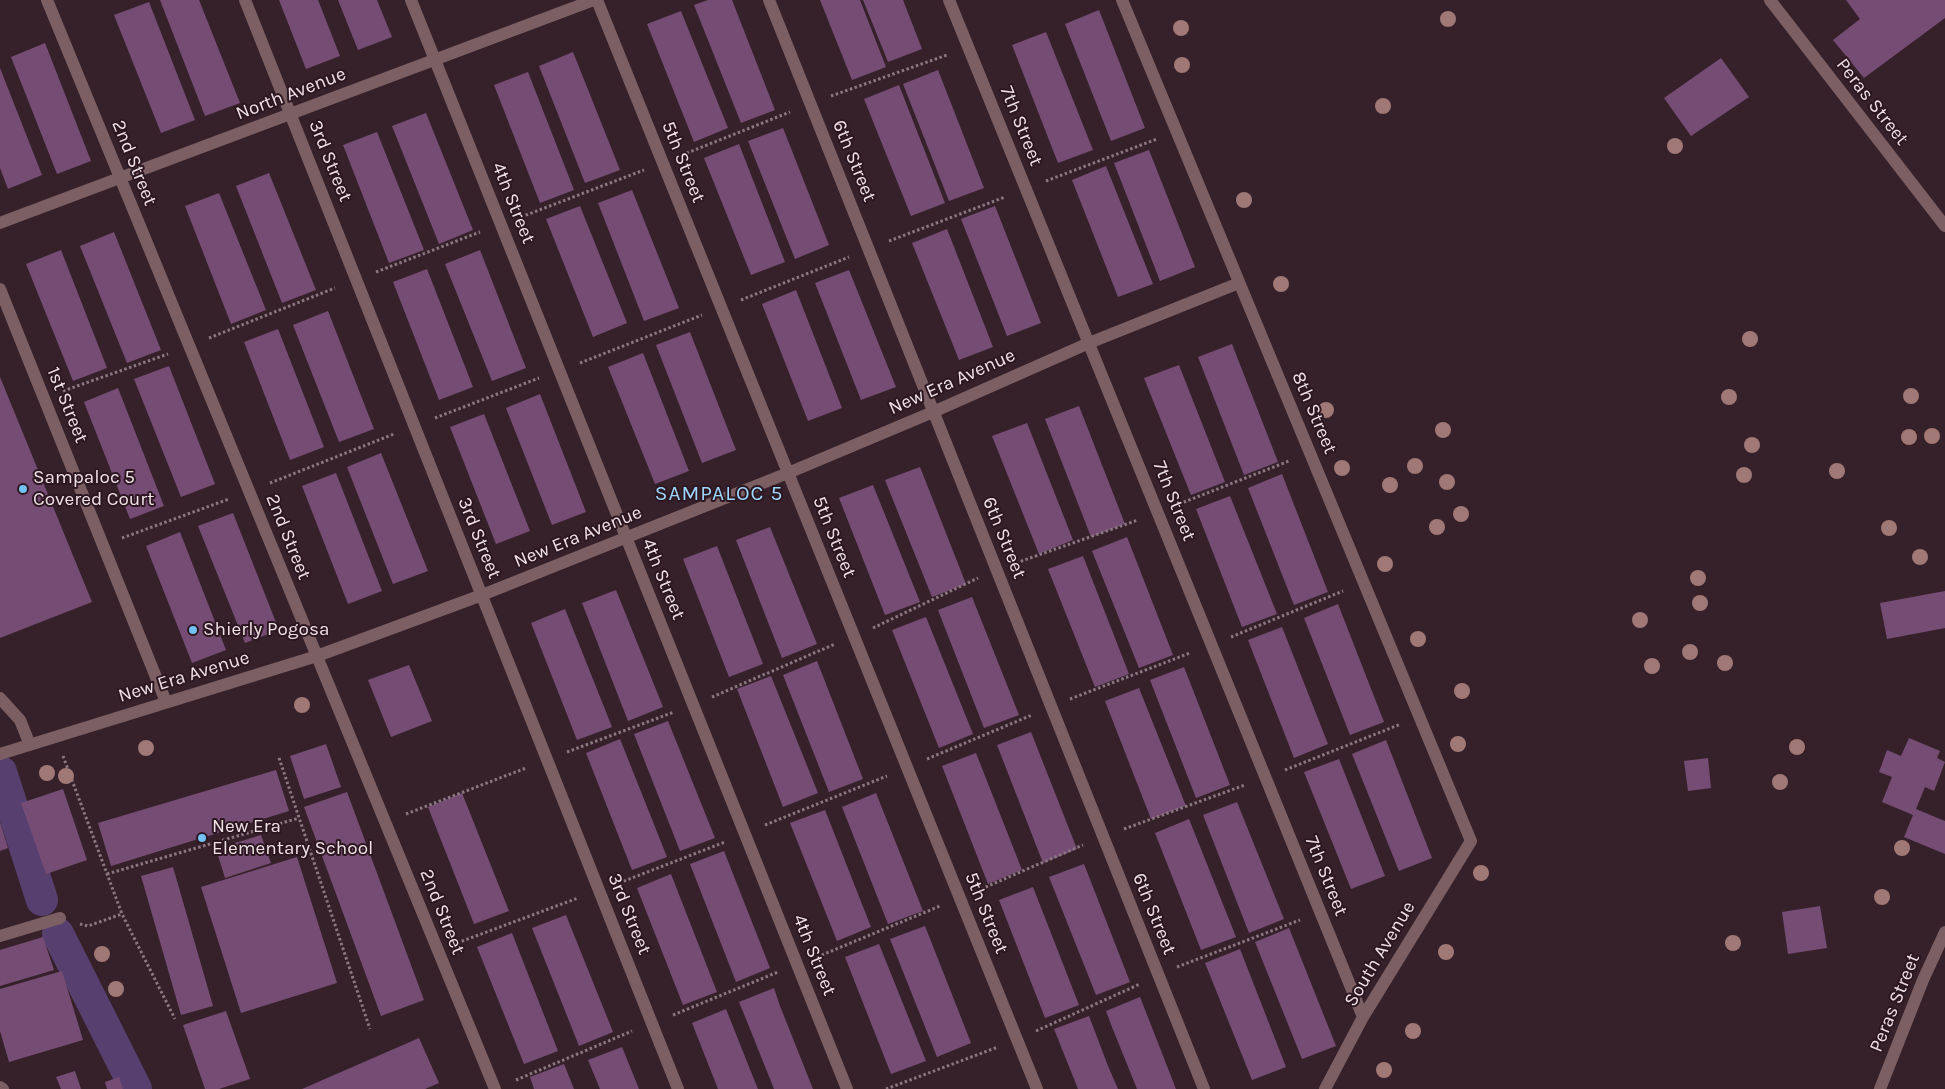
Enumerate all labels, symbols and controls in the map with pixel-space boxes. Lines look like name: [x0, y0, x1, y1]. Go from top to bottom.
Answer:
street label: Peras Street: [1831, 54, 1913, 150]
street label: North Avenue: [233, 63, 349, 125]
street label: 7th Street: [995, 83, 1047, 169]
street label: 2nd Street: [106, 117, 162, 209]
street label: 3rd Street: [303, 117, 357, 205]
street label: 6th Street: [827, 117, 881, 205]
street label: 5th Street: [656, 118, 710, 206]
street label: 4th Street: [486, 159, 540, 247]
street label: New Era Avenue: [885, 344, 1019, 420]
street label: 1st Street: [41, 364, 93, 446]
street label: 8th Street: [1287, 369, 1341, 457]
street label: 7th Street: [1148, 458, 1200, 544]
place label: Sampaloc 5 Covered Court: [33, 467, 154, 511]
district label: SAMPALOC 5: [653, 481, 785, 507]
marker: Sampaloc 5 Covered Court: [17, 483, 29, 495]
street label: 2nd Street: [260, 491, 316, 583]
street label: 5th Street: [807, 493, 861, 581]
street label: 3rd Street: [452, 494, 506, 582]
street label: 6th Street: [977, 494, 1031, 582]
street label: New Era Avenue: [511, 501, 645, 573]
street label: 4th Street: [636, 535, 690, 623]
place label: Shierly Pogosa: [203, 619, 329, 641]
marker: Shierly Pogosa: [187, 624, 199, 636]
street label: New Era Avenue: [116, 646, 252, 708]
place label: New Era Elementary School: [212, 816, 373, 860]
marker: New Era Elementary School: [196, 832, 208, 844]
street label: 7th Street: [1300, 833, 1352, 919]
street label: 2nd Street: [414, 866, 470, 958]
street label: 5th Street: [959, 869, 1013, 957]
street label: 3rd Street: [602, 870, 656, 958]
street label: 6th Street: [1127, 870, 1181, 958]
street label: South Avenue: [1340, 897, 1420, 1011]
street label: 4th Street: [787, 911, 841, 999]
street label: Peras Street: [1865, 950, 1925, 1056]

